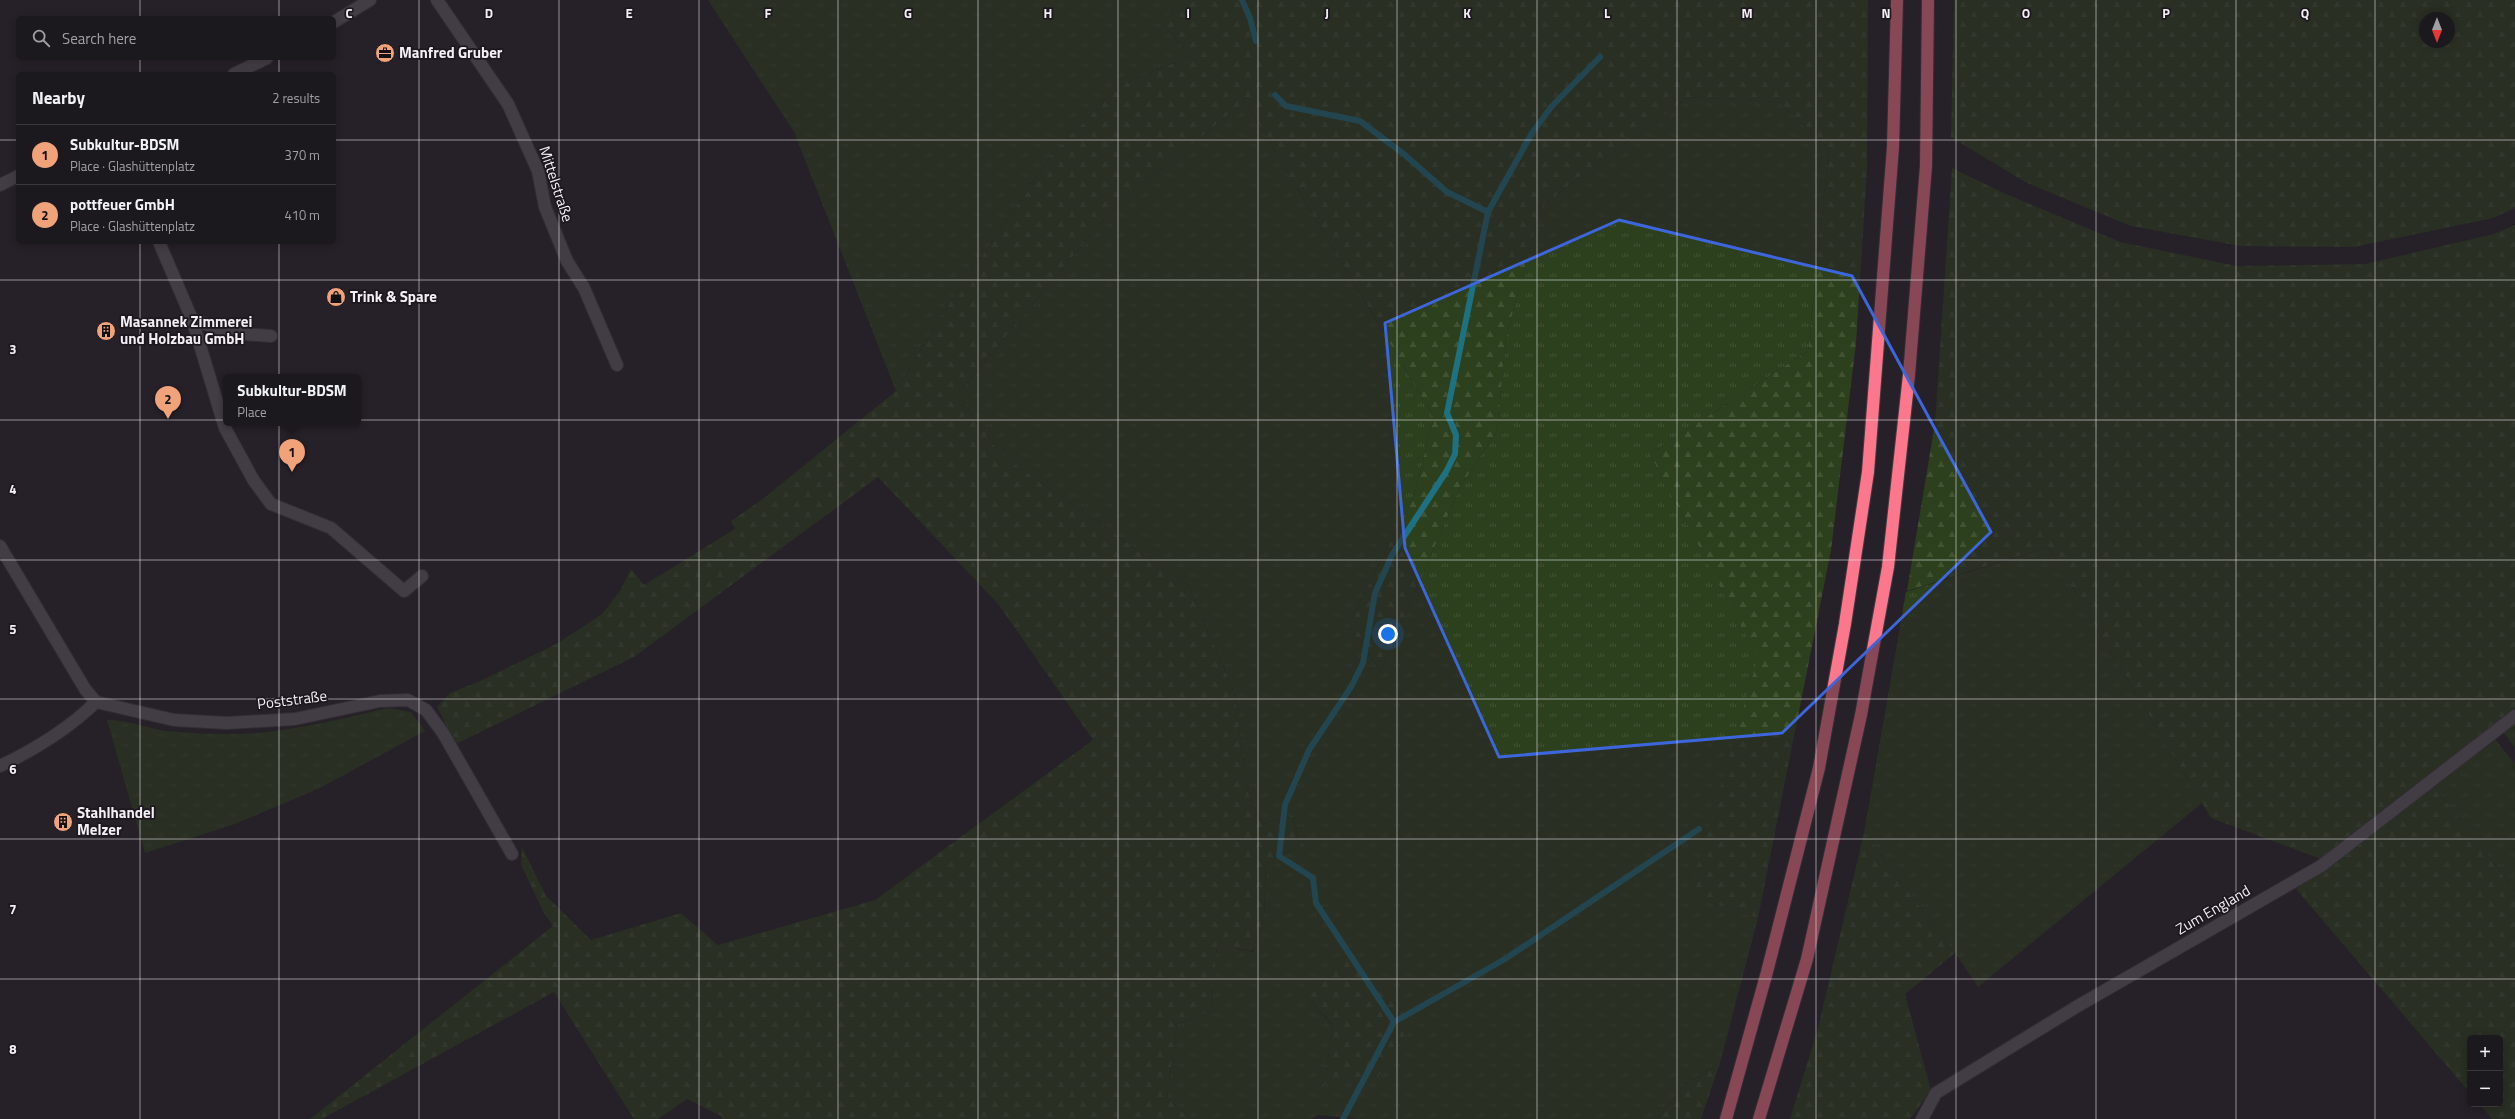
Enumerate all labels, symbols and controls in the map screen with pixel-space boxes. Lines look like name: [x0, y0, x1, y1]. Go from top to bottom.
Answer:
text: C: [345, 3, 353, 23]
text: D: [485, 3, 493, 23]
text: E: [625, 3, 633, 23]
text: F: [765, 3, 772, 23]
text: G: [904, 3, 912, 23]
text: H: [1044, 3, 1052, 23]
text: I: [1186, 3, 1190, 23]
text: J: [1325, 3, 1329, 23]
text: K: [1463, 3, 1471, 23]
text: L: [1604, 3, 1610, 23]
text: M: [1741, 3, 1753, 23]
text: N: [1881, 3, 1891, 23]
text: O: [2022, 3, 2030, 23]
text: P: [2162, 3, 2170, 23]
text: Q: [2301, 3, 2309, 23]
north arrow: [2419, 12, 2455, 48]
search box: [16, 16, 336, 60]
icon: search: [30, 27, 52, 49]
text: Search here: [62, 27, 136, 50]
place label: Manfred Gruber: [399, 41, 503, 64]
office icon: Manfred Gruber: [374, 42, 396, 64]
text: Nearby: [32, 85, 85, 111]
text: 2 results: [272, 88, 320, 108]
text: Subkultur-BDSM: [70, 133, 180, 156]
street label: Mittelstraße: [533, 143, 580, 225]
text: 1: [41, 145, 49, 165]
text: 370 m: [284, 145, 320, 165]
text: Place · Glashüttenplatz: [70, 156, 195, 176]
text: pottfeuer GmbH: [70, 193, 175, 216]
text: 2: [41, 205, 49, 225]
text: 410 m: [284, 205, 320, 225]
text: Place · Glashüttenplatz: [70, 216, 195, 236]
place label: Trink & Spare: [350, 285, 437, 308]
shop icon: Trink & Spare: [325, 286, 347, 308]
place label: Masannek Zimmerei und Holzbau GmbH: [120, 310, 252, 350]
building icon: Masannek Zimmerei und Holzbau GmbH: [95, 320, 117, 342]
text: 3: [9, 339, 17, 359]
popup: [223, 374, 361, 426]
text: Subkultur-BDSM: [237, 379, 347, 402]
pin: 2: [155, 386, 181, 419]
text: Place: [237, 402, 267, 422]
pin: 1: [279, 439, 305, 472]
text: 4: [9, 479, 17, 499]
text: 5: [9, 619, 17, 639]
your location: [1378, 624, 1398, 644]
street label: Poststraße: [256, 684, 328, 715]
text: 6: [9, 759, 17, 779]
place label: Stahlhandel Melzer: [77, 801, 155, 841]
building icon: Stahlhandel Melzer: [52, 811, 74, 833]
street label: Zum England: [2171, 879, 2254, 940]
text: 7: [9, 899, 17, 919]
map controls: [2467, 1035, 2503, 1107]
button: +: [2467, 1035, 2503, 1071]
text: 8: [9, 1039, 17, 1059]
button: −: [2467, 1071, 2503, 1107]

